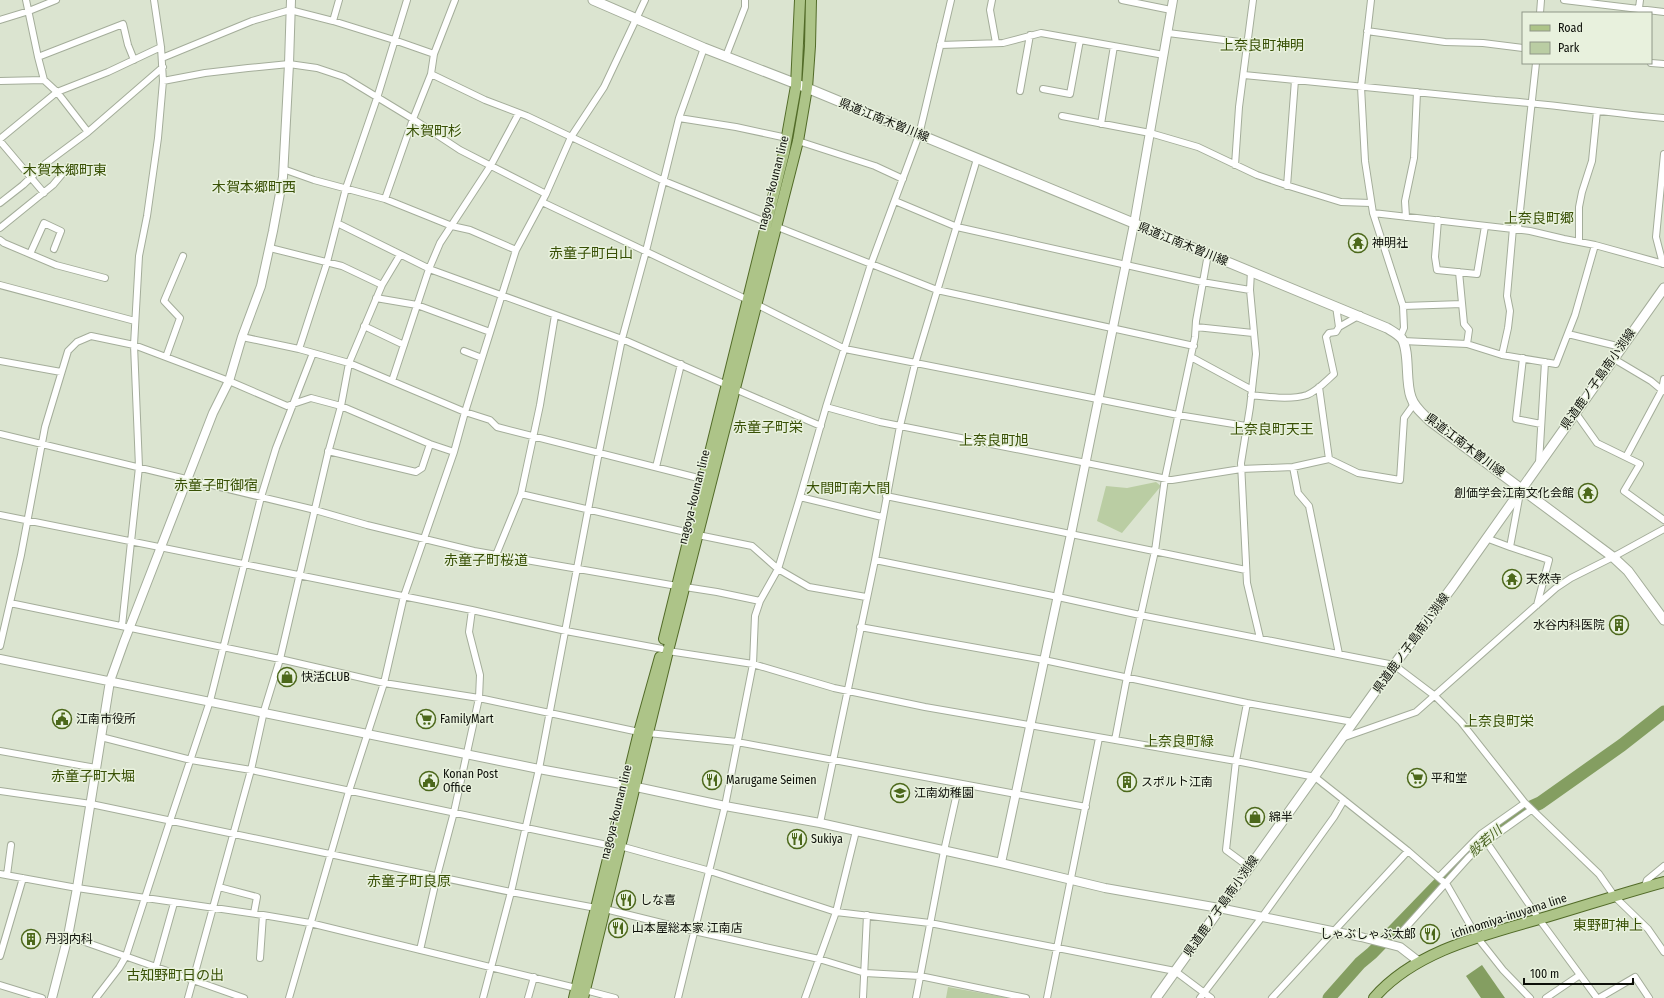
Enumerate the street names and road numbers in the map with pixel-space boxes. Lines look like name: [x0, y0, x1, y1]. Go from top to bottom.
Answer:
street label: 県道江南木曽川線: [837, 96, 931, 144]
street label: nagoya-kounan line: [754, 134, 792, 232]
street label: 県道江南木曽川線: [1136, 220, 1230, 268]
street label: 県道鹿ノ子島南小渕線: [1558, 326, 1638, 432]
street label: 県道江南木曽川線: [1422, 411, 1508, 479]
street label: nagoya-kounan line: [675, 448, 713, 546]
street label: 県道鹿ノ子島南小渕線: [1370, 590, 1452, 696]
street label: nagoya-kounan line: [597, 763, 635, 861]
street label: 県道鹿ノ子島南小渕線: [1181, 853, 1261, 959]
street label: ichinomiya-inuyama line: [1449, 891, 1569, 941]

